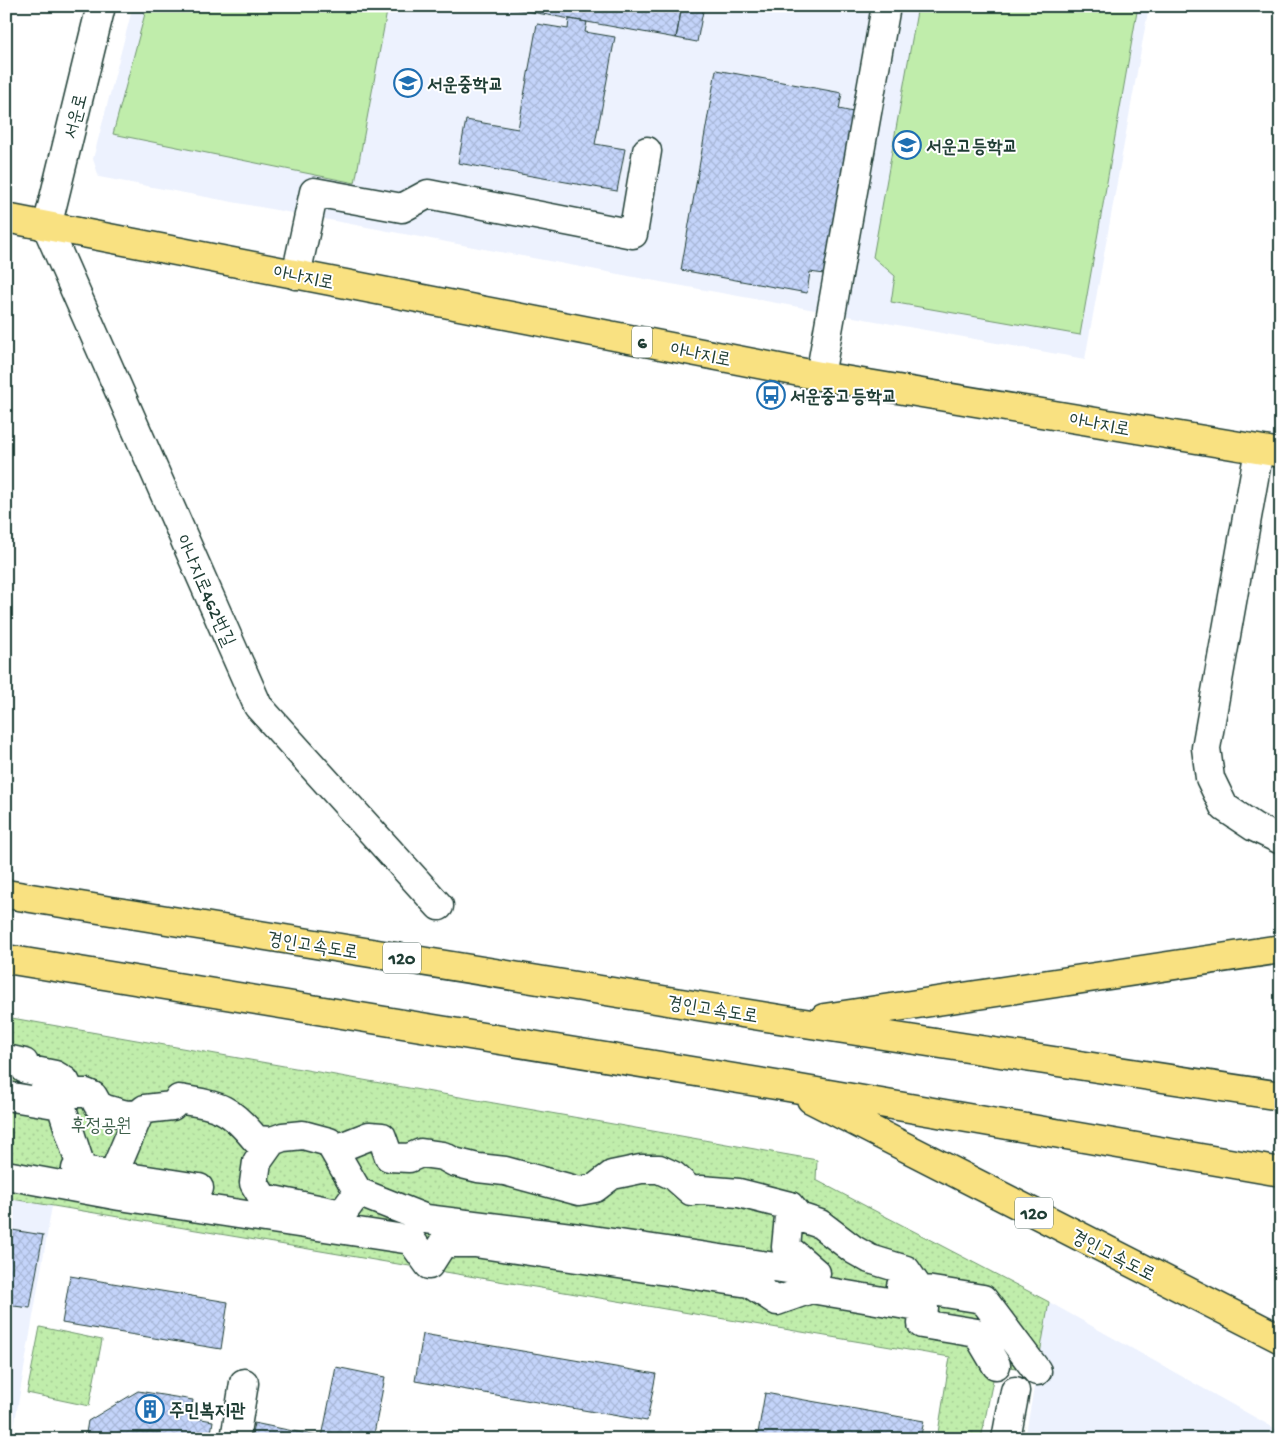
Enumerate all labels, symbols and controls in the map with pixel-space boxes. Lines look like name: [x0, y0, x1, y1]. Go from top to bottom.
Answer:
school or university icon: 서운중학교: [393, 68, 423, 98]
place label: 서운중학교: [427, 75, 503, 98]
street label: 서운로: [61, 92, 94, 142]
school or university icon: 서운고등학교: [892, 130, 922, 160]
place label: 서운고등학교: [926, 137, 1018, 160]
street label: 아나지로: [271, 262, 336, 297]
road number: 6: [632, 327, 652, 358]
street label: 아나지로: [668, 339, 733, 374]
bus stop icon: 서운중고등학교: [756, 380, 786, 410]
place label: 서운중고등학교: [790, 387, 897, 410]
street label: 아나지로: [1067, 410, 1132, 443]
street label: 아나지로462번길: [169, 532, 239, 651]
street label: 경인고속도로: [265, 929, 360, 966]
road number: 120: [383, 942, 421, 974]
street label: 경인고속도로: [665, 993, 760, 1030]
park label: 후정공원: [70, 1116, 132, 1139]
road number: 120: [1015, 1198, 1053, 1228]
street label: 경인고속도로: [1066, 1226, 1158, 1288]
building icon: 주민복지관: [135, 1394, 165, 1424]
place label: 주민복지관: [169, 1401, 246, 1424]

